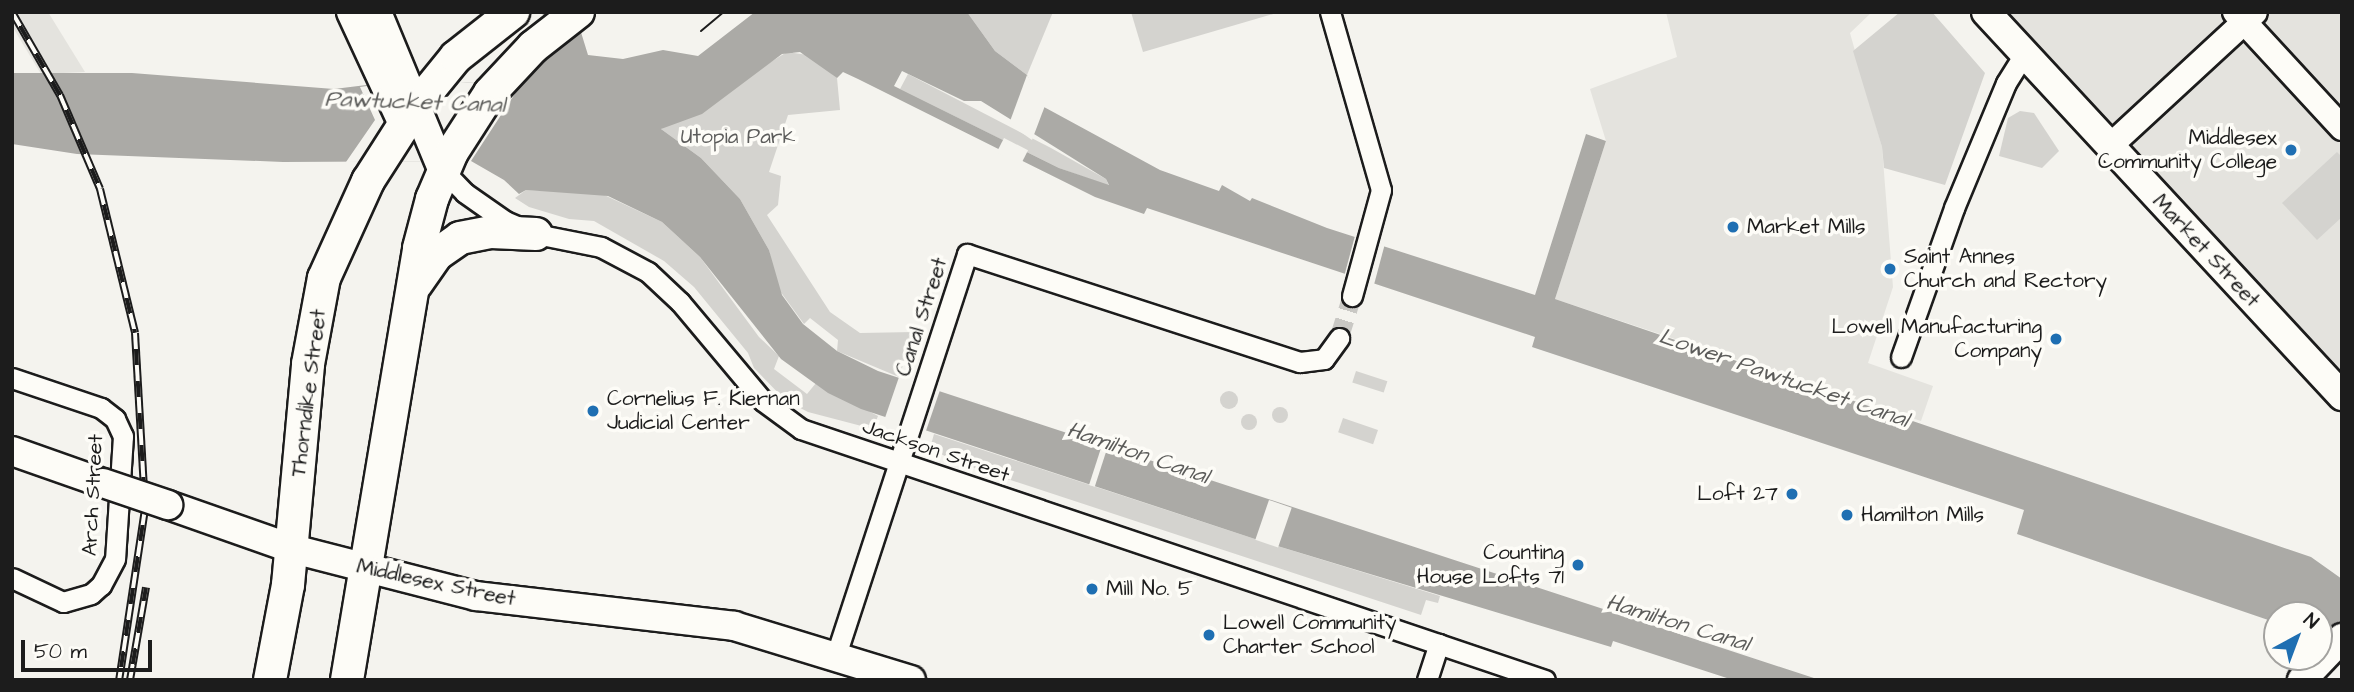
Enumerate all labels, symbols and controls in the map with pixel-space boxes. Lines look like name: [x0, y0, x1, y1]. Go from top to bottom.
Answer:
water label: Pawtucket Canal: [324, 85, 506, 119]
park label: Utopia Park: [681, 124, 795, 150]
place label: Middlesex Community College: [2098, 125, 2277, 175]
marker: Middlesex Community College: [2283, 142, 2299, 158]
street label: Market Street: [2147, 189, 2265, 313]
place label: Market Mills: [1747, 214, 1865, 240]
marker: Market Mills: [1725, 219, 1741, 235]
place label: Saint Annes Church and Rectory: [1904, 244, 2107, 294]
street label: Canal Street: [891, 255, 953, 379]
marker: Saint Annes Church and Rectory: [1882, 261, 1898, 277]
street label: Thorndike Street: [286, 308, 332, 478]
place label: Lowell Manufacturing Company: [1831, 314, 2042, 364]
water label: Lower Pawtucket Canal: [1656, 322, 1912, 434]
marker: Lowell Manufacturing Company: [2048, 331, 2064, 347]
place label: Cornelius F. Kiernan Judicial Center: [607, 386, 800, 436]
marker: Cornelius F. Kiernan Judicial Center: [585, 403, 601, 419]
street label: Jackson Street: [859, 414, 1013, 488]
water label: Hamilton Canal: [1063, 416, 1213, 490]
street label: Arch Street: [77, 433, 109, 557]
place label: Loft 27: [1697, 481, 1778, 507]
marker: Loft 27: [1784, 486, 1800, 502]
place label: Hamilton Mills: [1861, 502, 1984, 528]
marker: Hamilton Mills: [1839, 507, 1855, 523]
place label: Counting House Lofts 71: [1417, 540, 1564, 590]
street label: Middlesex Street: [354, 554, 518, 612]
marker: Counting House Lofts 71: [1570, 557, 1586, 573]
place label: Mill No. 5: [1106, 576, 1193, 602]
marker: Mill No. 5: [1084, 581, 1100, 597]
water label: Hamilton Canal: [1603, 588, 1753, 658]
north arrow: [2263, 601, 2333, 671]
text: N: [2297, 607, 2324, 635]
place label: Lowell Community Charter School: [1223, 610, 1396, 660]
scale bar: [24, 626, 156, 670]
marker: Lowell Community Charter School: [1201, 627, 1217, 643]
text: 50 m: [34, 637, 87, 666]

